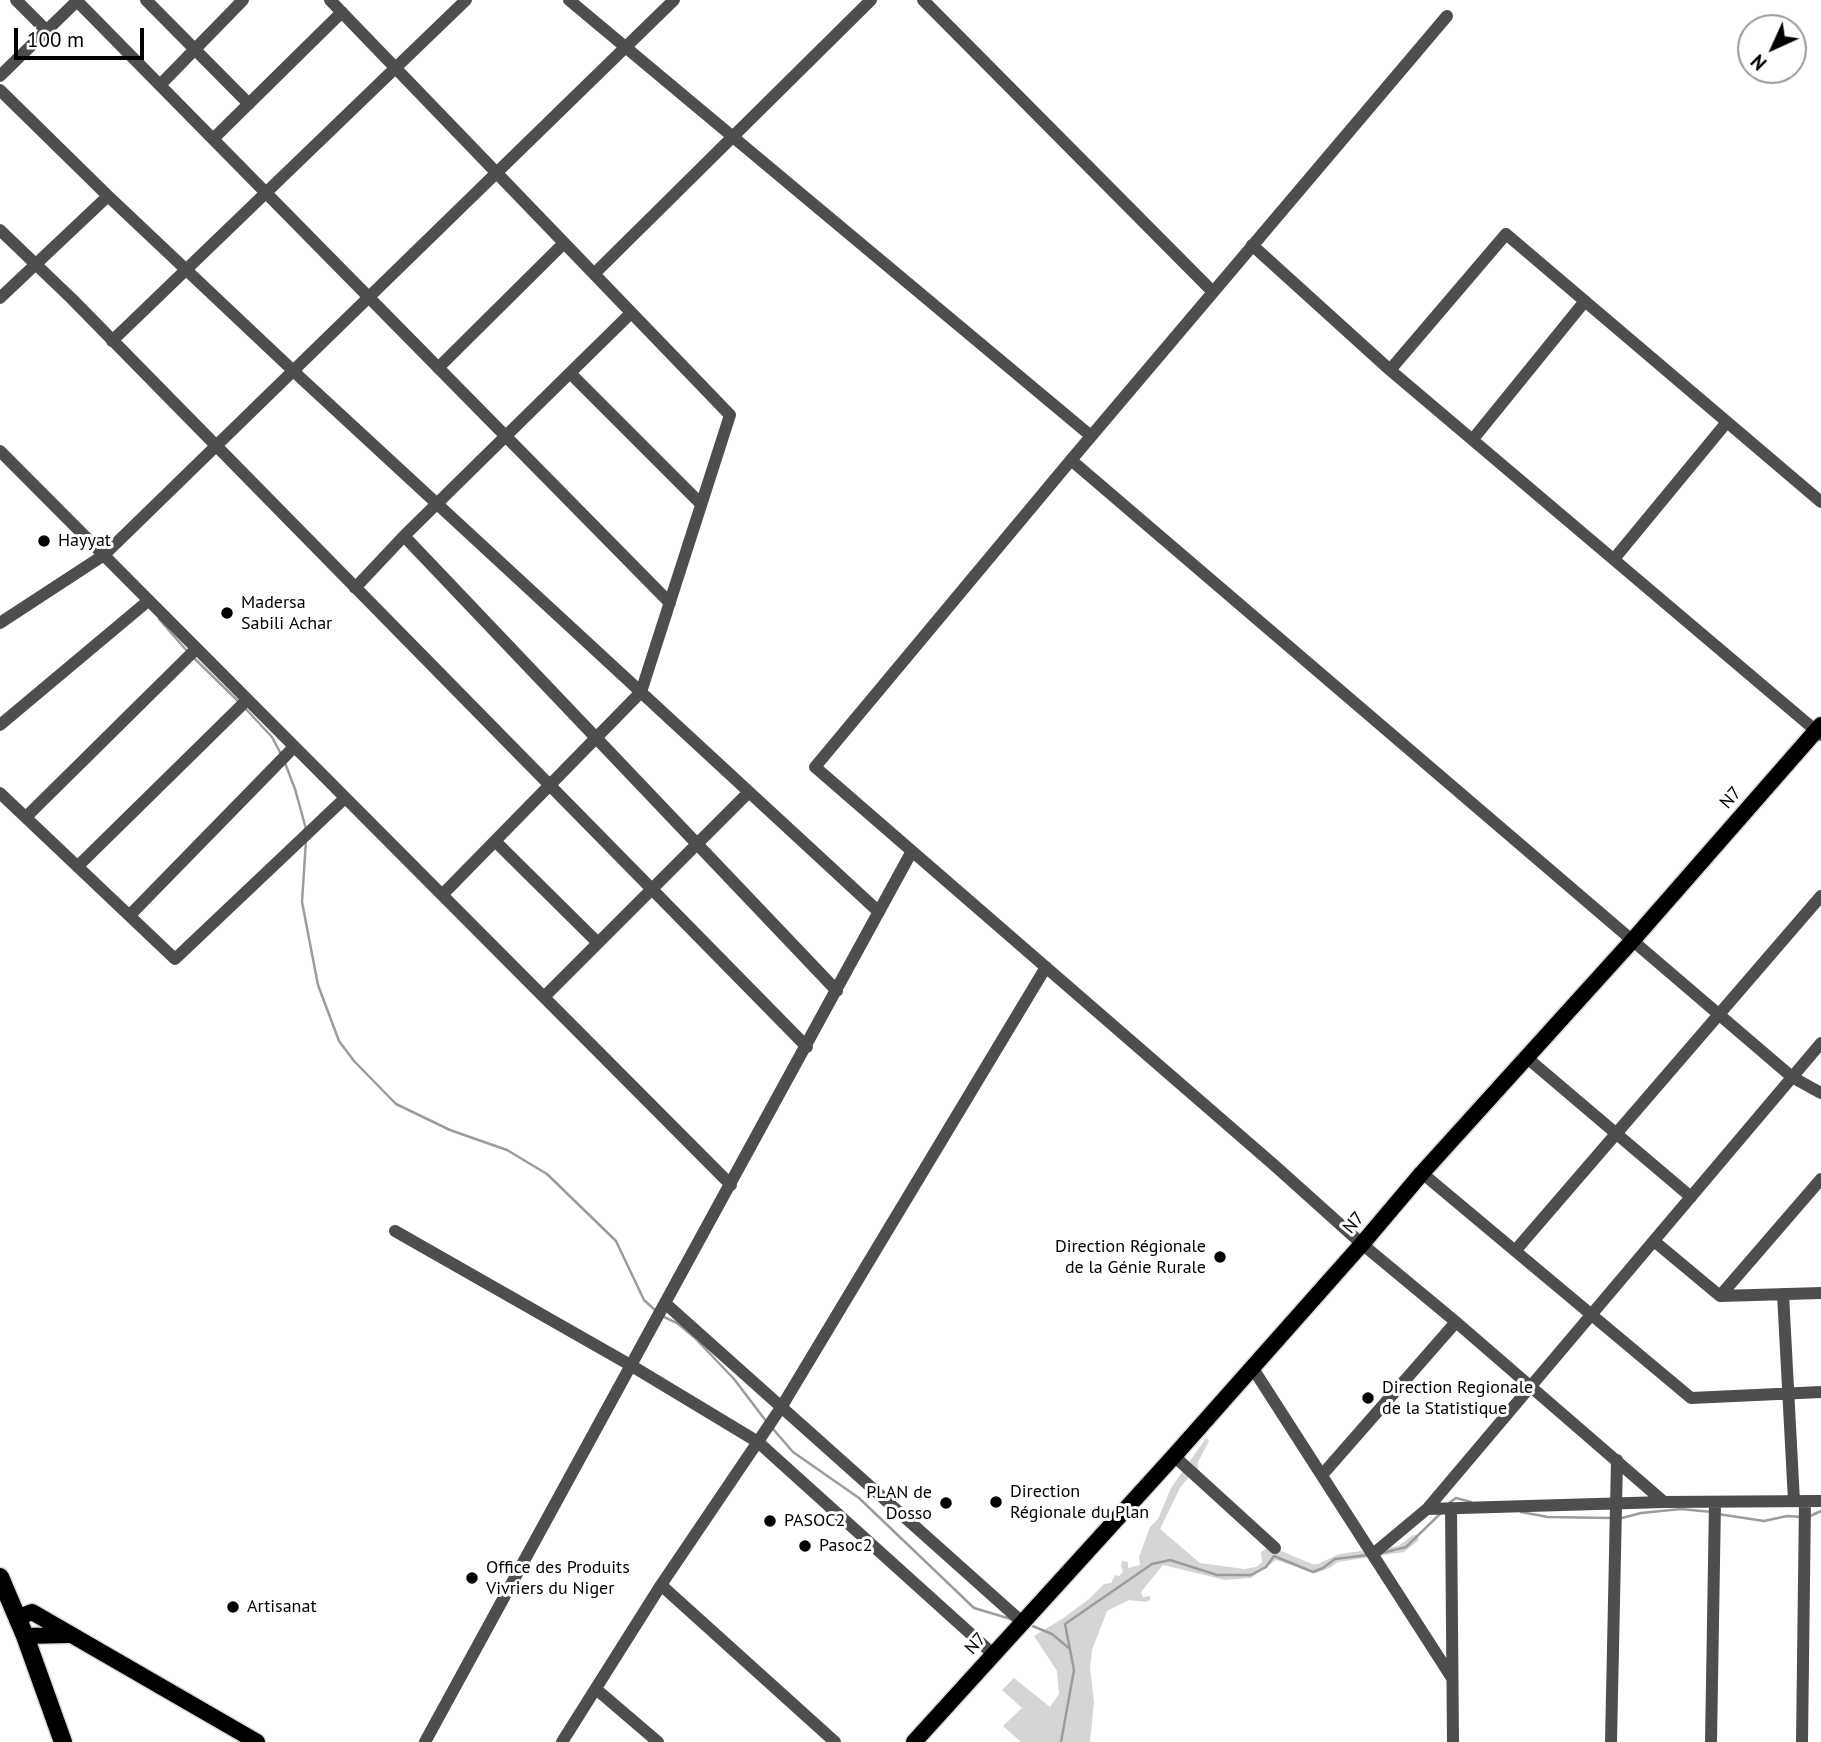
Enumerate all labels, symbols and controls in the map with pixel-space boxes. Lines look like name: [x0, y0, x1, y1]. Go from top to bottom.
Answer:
scale bar: [18, 14, 147, 58]
north arrow: [1737, 14, 1807, 84]
text: 100 m: [27, 26, 84, 53]
text: N: [1746, 50, 1771, 75]
place label: Hayyat: [58, 530, 111, 552]
marker: Hayyat: [36, 533, 52, 549]
place label: Madersa Sabili Achar: [241, 592, 332, 634]
marker: Madersa Sabili Achar: [219, 605, 235, 621]
street label: N7: [1716, 783, 1746, 813]
street label: N7: [1339, 1208, 1369, 1238]
place label: Direction Régionale de la Génie Rurale: [1055, 1236, 1206, 1278]
marker: Direction Régionale de la Génie Rurale: [1212, 1249, 1228, 1265]
place label: Direction Regionale de la Statistique: [1382, 1377, 1533, 1420]
marker: Direction Regionale de la Statistique: [1360, 1390, 1376, 1406]
place label: Direction Régionale du Plan: [1010, 1481, 1149, 1524]
place label: PLAN de Dosso: [866, 1482, 932, 1524]
marker: Direction Régionale du Plan: [988, 1494, 1004, 1510]
marker: PLAN de Dosso: [938, 1495, 954, 1511]
place label: PASOC2: [784, 1510, 845, 1532]
marker: PASOC2: [762, 1513, 778, 1529]
place label: Pasoc2: [819, 1535, 873, 1557]
marker: Pasoc2: [797, 1538, 813, 1554]
place label: Office des Produits Vivriers du Niger: [486, 1557, 630, 1600]
marker: Office des Produits Vivriers du Niger: [464, 1570, 480, 1586]
place label: Artisanat: [247, 1596, 316, 1618]
marker: Artisanat: [225, 1599, 241, 1615]
street label: N7: [961, 1629, 991, 1659]

